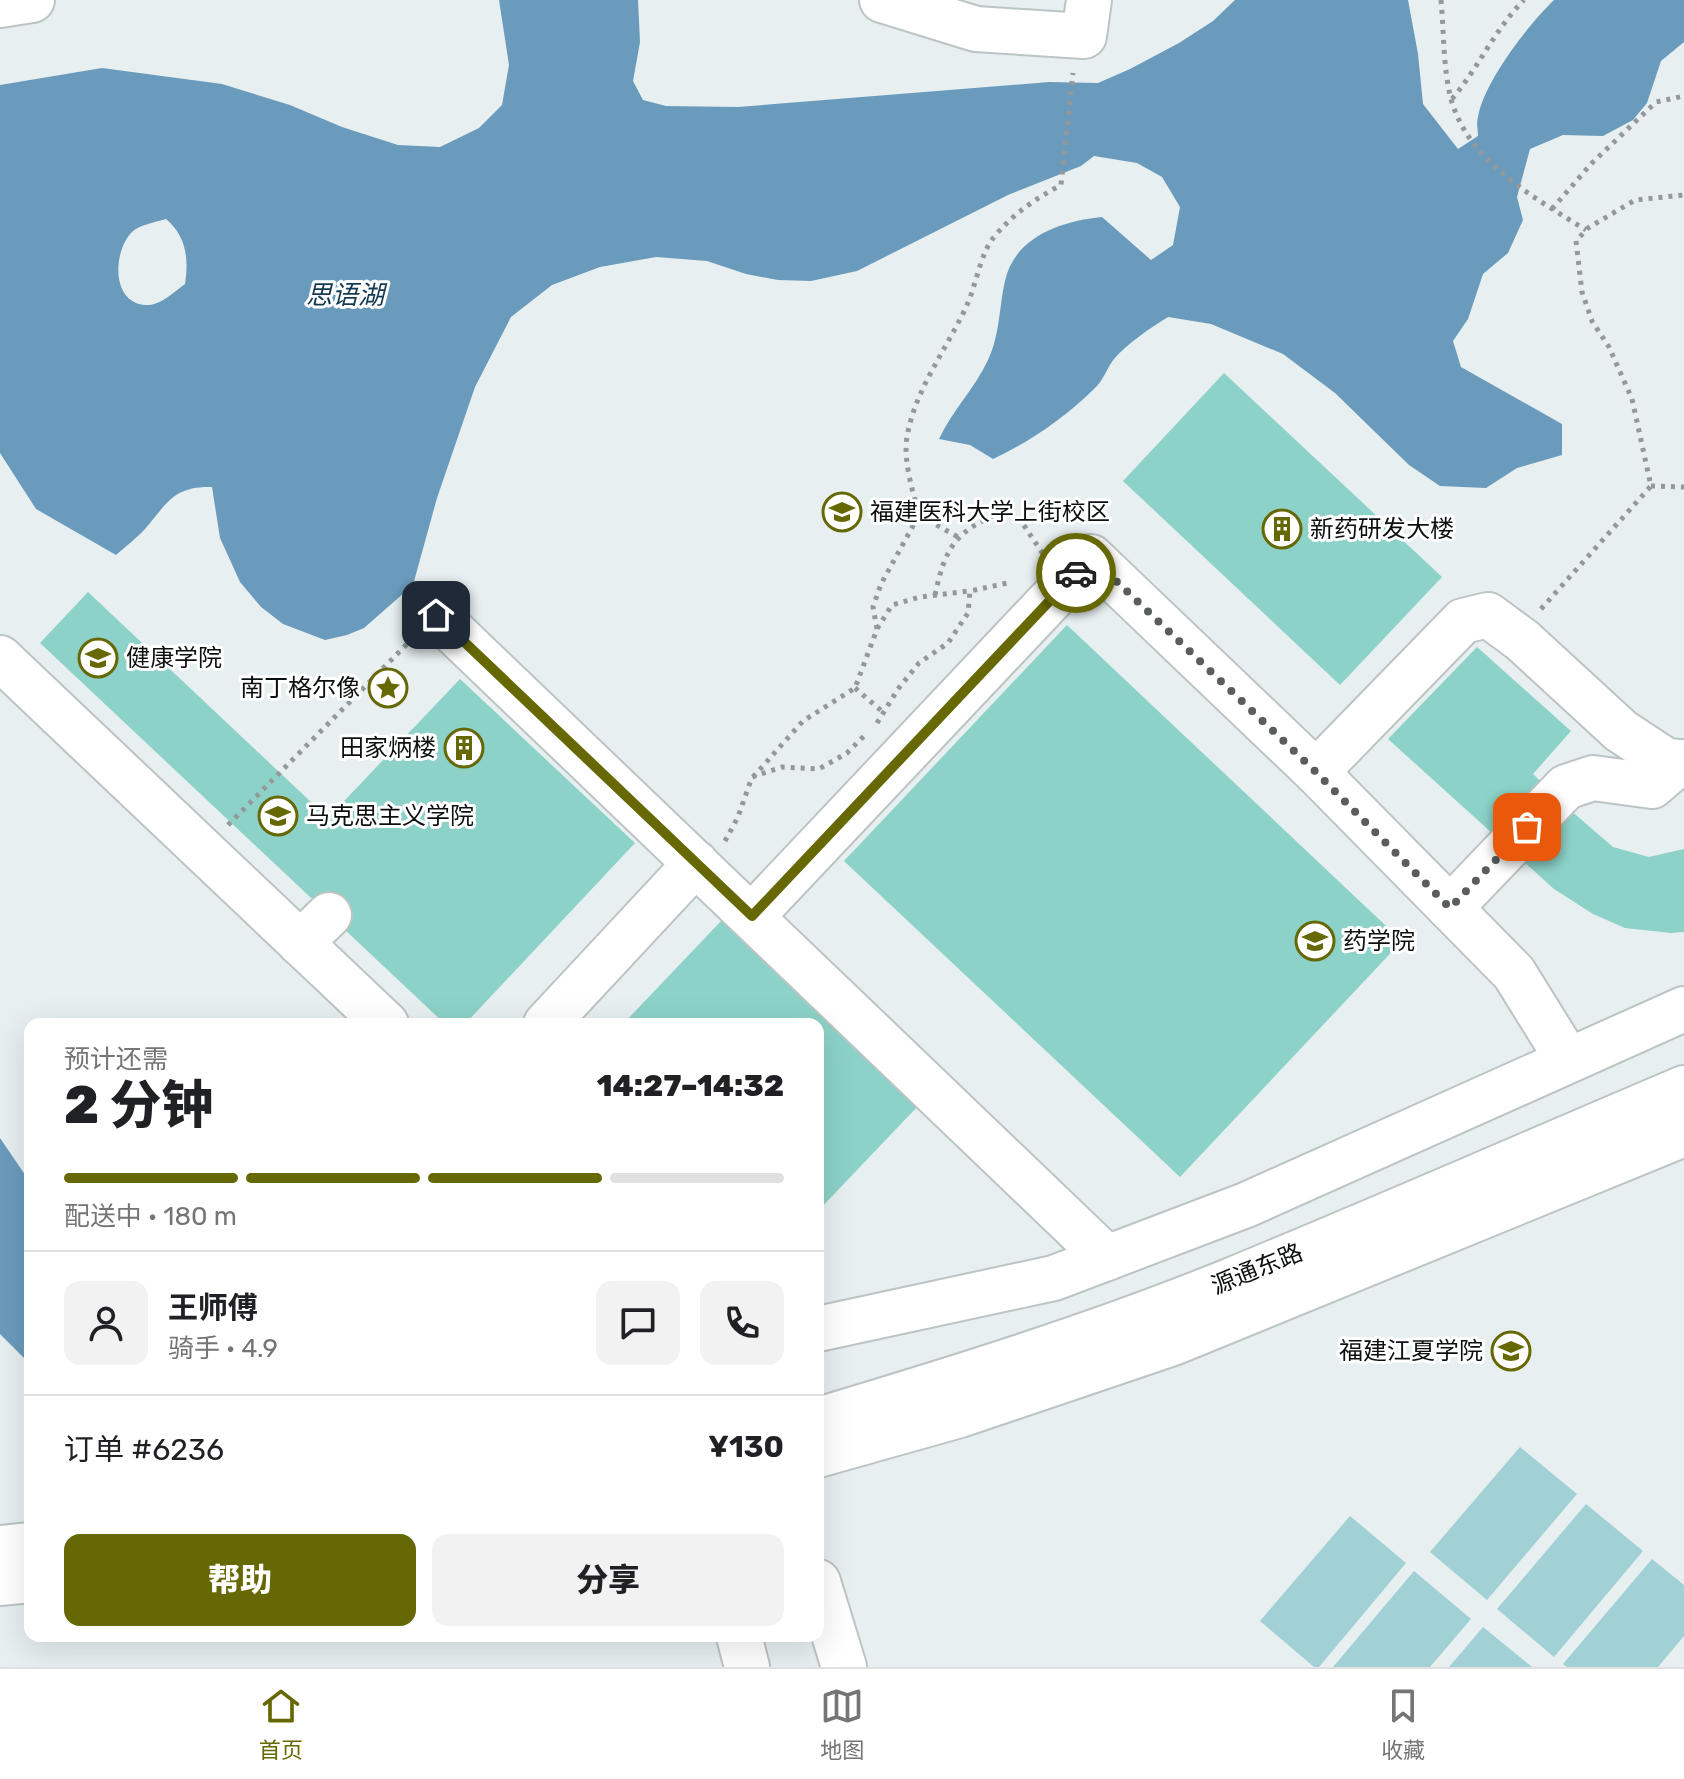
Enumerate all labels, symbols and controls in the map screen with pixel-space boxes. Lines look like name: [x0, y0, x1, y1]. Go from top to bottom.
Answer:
water label: 思语湖: [306, 280, 388, 311]
school or university icon: 福建医科大学上街校区: [821, 491, 863, 533]
place label: 福建医科大学上街校区: [870, 498, 1110, 526]
building icon: 新药研发大楼: [1261, 508, 1303, 550]
place label: 新药研发大楼: [1310, 515, 1454, 543]
courier: [1036, 533, 1116, 613]
icon: car: [1054, 551, 1098, 595]
pin: [402, 581, 470, 649]
icon: home: [414, 593, 458, 637]
school or university icon: 健康学院: [77, 637, 119, 679]
place label: 健康学院: [126, 644, 222, 672]
place icon: 南丁格尔像: [367, 667, 409, 709]
place label: 南丁格尔像: [240, 674, 360, 702]
building icon: 田家炳楼: [443, 727, 485, 769]
place label: 田家炳楼: [340, 734, 436, 762]
pin: [1493, 793, 1561, 861]
school or university icon: 马克思主义学院: [257, 795, 299, 837]
place label: 马克思主义学院: [306, 802, 474, 830]
icon: bag: [1505, 805, 1549, 849]
school or university icon: 药学院: [1294, 920, 1336, 962]
place label: 药学院: [1343, 927, 1415, 955]
text: 预计还需: [64, 1044, 168, 1075]
text: 14:27–14:32: [597, 1068, 784, 1104]
text: 2 分钟: [64, 1074, 214, 1136]
text: 配送中 · 180 m: [64, 1201, 237, 1232]
street label: 源通东路: [1207, 1238, 1307, 1300]
button: person: [64, 1281, 148, 1365]
button: chat: [596, 1281, 680, 1365]
button: phone: [700, 1281, 784, 1365]
text: 王师傅: [168, 1290, 258, 1326]
school or university icon: 福建江夏学院: [1490, 1330, 1532, 1372]
text: 骑手 · 4.9: [168, 1333, 278, 1364]
place label: 福建江夏学院: [1339, 1337, 1483, 1365]
text: ¥130: [708, 1429, 784, 1465]
text: 订单 #6236: [64, 1432, 224, 1468]
button: 帮助: [64, 1534, 416, 1626]
button: 分享: [432, 1534, 784, 1626]
tab: 首页: [259, 1684, 303, 1764]
tab: 地图: [820, 1684, 864, 1764]
tab: 收藏: [1381, 1684, 1425, 1764]

